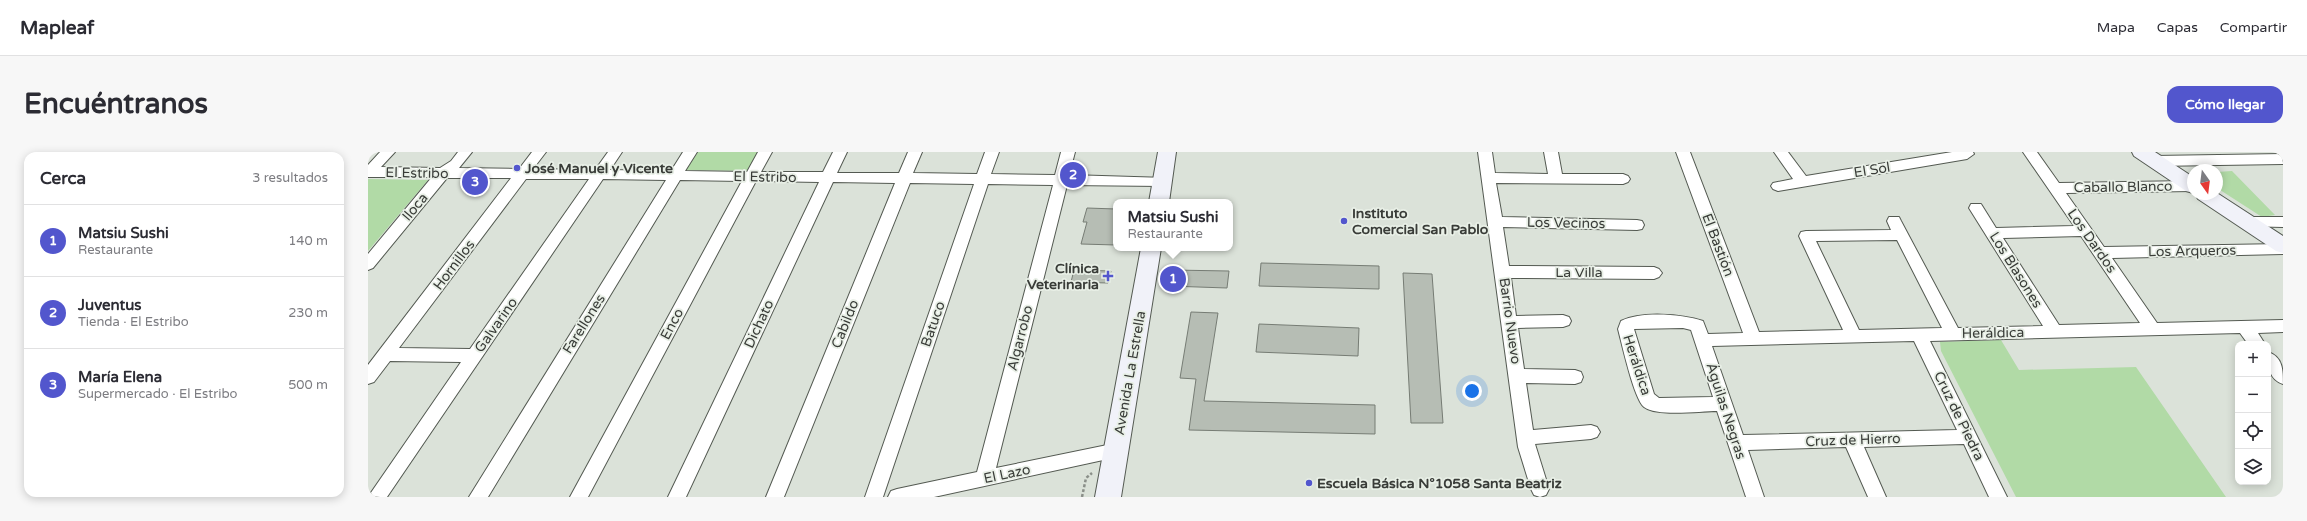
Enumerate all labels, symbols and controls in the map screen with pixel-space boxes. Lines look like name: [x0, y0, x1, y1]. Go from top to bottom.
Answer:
text: Mapleaf: [20, 17, 94, 39]
text: Mapa: [2097, 19, 2135, 36]
text: Capas: [2157, 19, 2198, 36]
text: Compartir: [2220, 19, 2287, 36]
button: Cómo llegar: [2167, 86, 2283, 123]
text: Encuéntranos: [24, 87, 208, 121]
street label: El Sol: [1853, 159, 1891, 181]
place label: José Manuel y Vicente: [524, 160, 673, 177]
pin: 2: [1060, 160, 1086, 190]
marker: José Manuel y Vicente: [512, 163, 522, 173]
street label: El Estribo: [385, 164, 449, 182]
north arrow: [2187, 164, 2223, 200]
pin: 3: [462, 167, 488, 197]
text: Cerca: [40, 168, 86, 189]
street label: El Estribo: [733, 168, 797, 186]
text: 3 resultados: [252, 170, 328, 186]
street label: Caballo Blanco: [2073, 178, 2173, 196]
street label: Iloca: [398, 190, 432, 224]
popup: [1113, 199, 1233, 251]
place label: Instituto Comercial San Pablo: [1352, 205, 1489, 238]
street label: Los Dardos: [2064, 206, 2120, 277]
text: Matsiu Sushi: [1128, 208, 1218, 226]
street label: El Bastión: [1698, 211, 1738, 279]
street label: Los Vecinos: [1527, 214, 1606, 232]
marker: Instituto Comercial San Pablo: [1339, 216, 1349, 226]
text: Matsiu Sushi: [78, 224, 169, 242]
text: Restaurante: [1128, 226, 1203, 242]
street label: Los Blasones: [1986, 229, 2046, 311]
text: 1: [49, 233, 57, 249]
text: 140 m: [288, 233, 328, 249]
street label: Hornillos: [430, 236, 479, 293]
text: Restaurante: [78, 242, 153, 258]
street label: Los Arqueros: [2148, 242, 2236, 260]
place label: Clínica Veterinaria: [1027, 260, 1099, 293]
pin: 1: [1160, 264, 1186, 294]
street label: La Villa: [1555, 264, 1603, 281]
marker: Clínica Veterinaria: [1102, 270, 1114, 282]
street label: Barrio Nuevo: [1496, 277, 1524, 365]
street label: Farellones: [559, 291, 609, 357]
street label: Galvarino: [471, 294, 521, 356]
text: Juventus: [78, 296, 141, 314]
street label: Dichato: [740, 297, 778, 351]
street label: Cabildo: [828, 297, 862, 351]
street label: Batuco: [917, 299, 949, 349]
street label: Algarrobo: [1004, 303, 1036, 373]
text: 2: [49, 305, 57, 321]
text: 230 m: [288, 305, 328, 321]
street label: Enco: [657, 305, 687, 343]
street label: Avenida La Estrella: [1111, 310, 1149, 436]
text: Tienda · El Estribo: [78, 314, 189, 330]
street label: Heráldica: [1962, 324, 2024, 342]
street label: Heráldica: [1619, 333, 1655, 397]
map controls: [2235, 341, 2271, 485]
button: +: [2235, 341, 2271, 377]
street label: Águilas Negras: [1702, 361, 1750, 462]
text: María Elena: [78, 368, 162, 386]
street label: Cruz de Piedra: [1930, 369, 1988, 463]
text: 3: [49, 377, 57, 393]
text: 500 m: [288, 377, 328, 393]
button: −: [2235, 377, 2271, 413]
your location: [1462, 381, 1482, 401]
text: Supermercado · El Estribo: [78, 386, 238, 402]
button: locate: [2235, 413, 2271, 449]
street label: Cruz de Hierro: [1805, 430, 1901, 450]
button: layers: [2235, 449, 2271, 485]
street label: El Lazo: [982, 461, 1032, 487]
place label: Escuela Básica N°1058 Santa Beatriz: [1317, 475, 1562, 492]
marker: Escuela Básica N°1058 Santa Beatriz: [1304, 478, 1314, 488]

